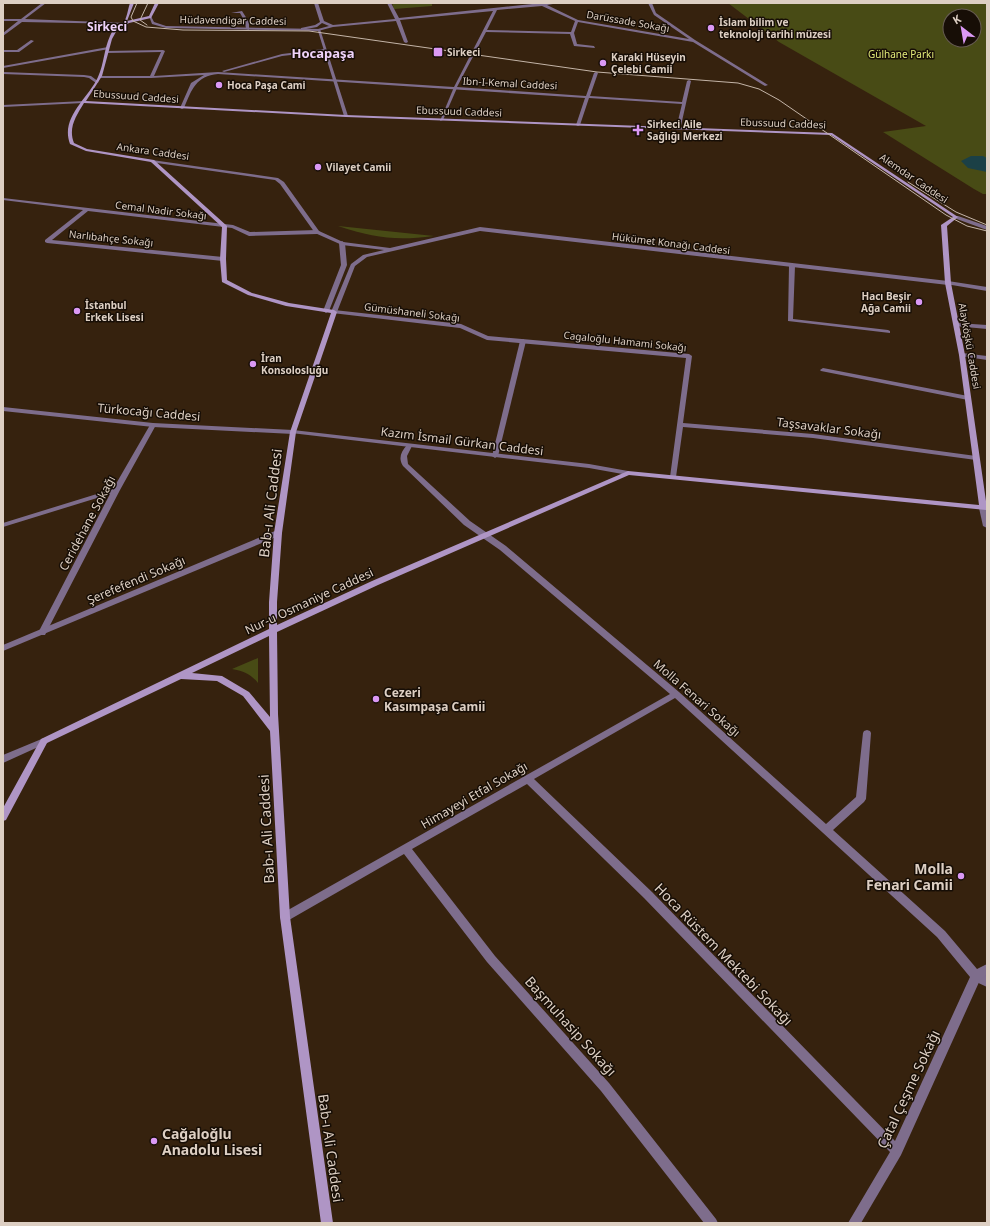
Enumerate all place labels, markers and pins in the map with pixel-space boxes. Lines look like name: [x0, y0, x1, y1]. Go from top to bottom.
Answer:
place label: İslam bilim ve teknoloji tarihi müzesi: [719, 15, 831, 41]
marker: İslam bilim ve teknoloji tarihi müzesi: [706, 23, 716, 33]
place label: Sirkeci: [447, 45, 480, 59]
marker: Sirkeci: [432, 46, 444, 58]
place label: Karaki Hüseyin Çelebi Camii: [611, 50, 686, 76]
marker: Karaki Hüseyin Çelebi Camii: [598, 58, 608, 68]
place label: Hoca Paşa Cami: [227, 78, 306, 92]
marker: Hoca Paşa Cami: [214, 80, 224, 90]
place label: Sirkeci Aile Sağlığı Merkezi: [647, 117, 723, 143]
marker: Sirkeci Aile Sağlığı Merkezi: [632, 124, 644, 136]
place label: Vilayet Camii: [326, 160, 391, 174]
marker: Vilayet Camii: [313, 162, 323, 172]
place label: Hacı Beşir Ağa Camii: [861, 289, 912, 315]
marker: Hacı Beşir Ağa Camii: [914, 297, 924, 307]
place label: İstanbul Erkek Lisesi: [85, 298, 144, 324]
marker: İstanbul Erkek Lisesi: [72, 306, 82, 316]
place label: İran Konsolosluğu: [261, 351, 328, 377]
marker: İran Konsolosluğu: [248, 359, 258, 369]
place label: Cezeri Kasımpaşa Camii: [384, 684, 485, 715]
marker: Cezeri Kasımpaşa Camii: [371, 694, 381, 704]
place label: Molla Fenari Camii: [866, 859, 953, 894]
marker: Molla Fenari Camii: [956, 871, 966, 881]
place label: Cağaloğlu Anadolu Lisesi: [162, 1124, 262, 1159]
marker: Cağaloğlu Anadolu Lisesi: [149, 1136, 159, 1146]

